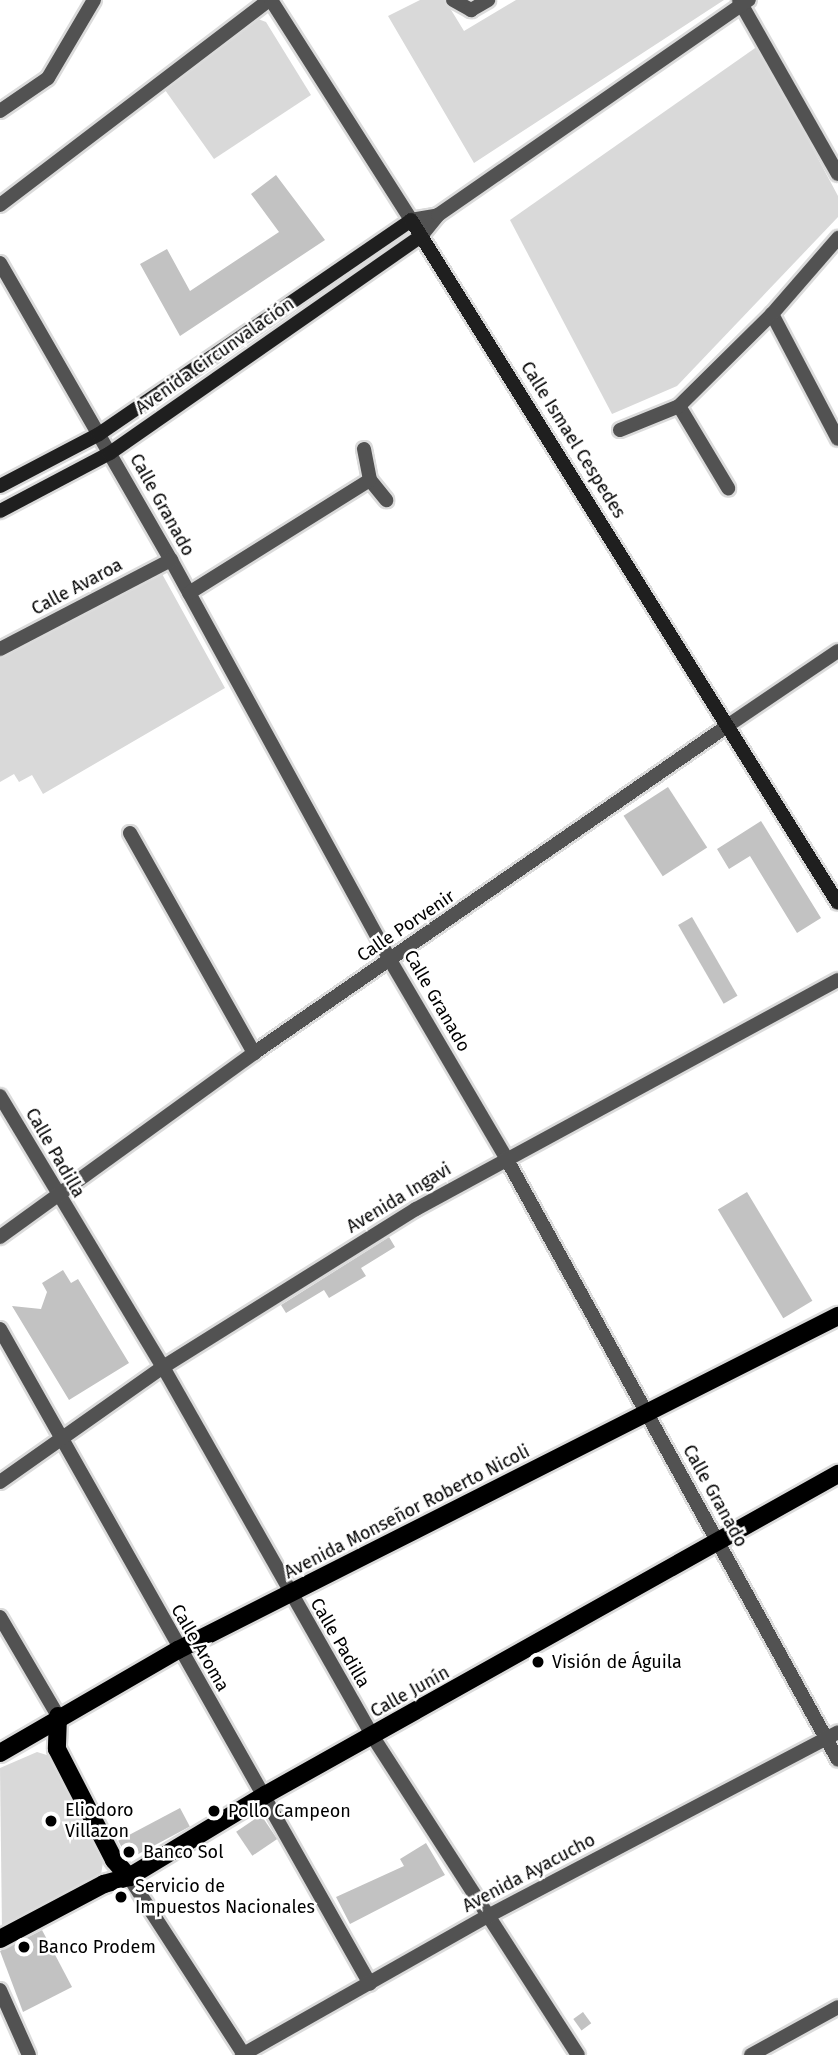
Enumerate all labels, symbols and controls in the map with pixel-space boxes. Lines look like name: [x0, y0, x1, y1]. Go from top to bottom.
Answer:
street label: Avenida Circunvalación: [132, 293, 298, 419]
street label: Calle Ismael Cespedes: [516, 358, 630, 522]
street label: Calle Granado: [125, 450, 199, 560]
street label: Calle Avaroa: [28, 554, 126, 620]
street label: Calle Porvenir: [353, 885, 459, 967]
street label: Calle Granado: [399, 946, 475, 1056]
street label: Calle Padilla: [21, 1104, 89, 1202]
street label: Avenida Ingavi: [343, 1158, 455, 1238]
street label: Avenida Monseñor Roberto Nicoli: [281, 1441, 533, 1583]
street label: Calle Granado: [678, 1441, 752, 1551]
street label: Calle Padilla: [306, 1594, 374, 1692]
street label: Calle Aroma: [166, 1601, 234, 1695]
place label: Visión de Águila: [552, 1651, 682, 1673]
marker: Visión de Águila: [530, 1654, 546, 1670]
street label: Calle Junín: [367, 1662, 453, 1722]
place label: Eliodoro Villazon: [65, 1800, 134, 1842]
place label: Pollo Campeon: [228, 1800, 351, 1822]
marker: Pollo Campeon: [206, 1803, 222, 1819]
marker: Eliodoro Villazon: [43, 1813, 59, 1829]
street label: Avenida Ayacucho: [459, 1829, 599, 1917]
place label: Banco Sol: [143, 1841, 223, 1863]
marker: Banco Sol: [121, 1844, 137, 1860]
place label: Servicio de Impuestos Nacionales: [135, 1876, 315, 1918]
marker: Servicio de Impuestos Nacionales: [113, 1889, 129, 1905]
place label: Banco Prodem: [38, 1936, 156, 1958]
marker: Banco Prodem: [16, 1939, 32, 1955]

